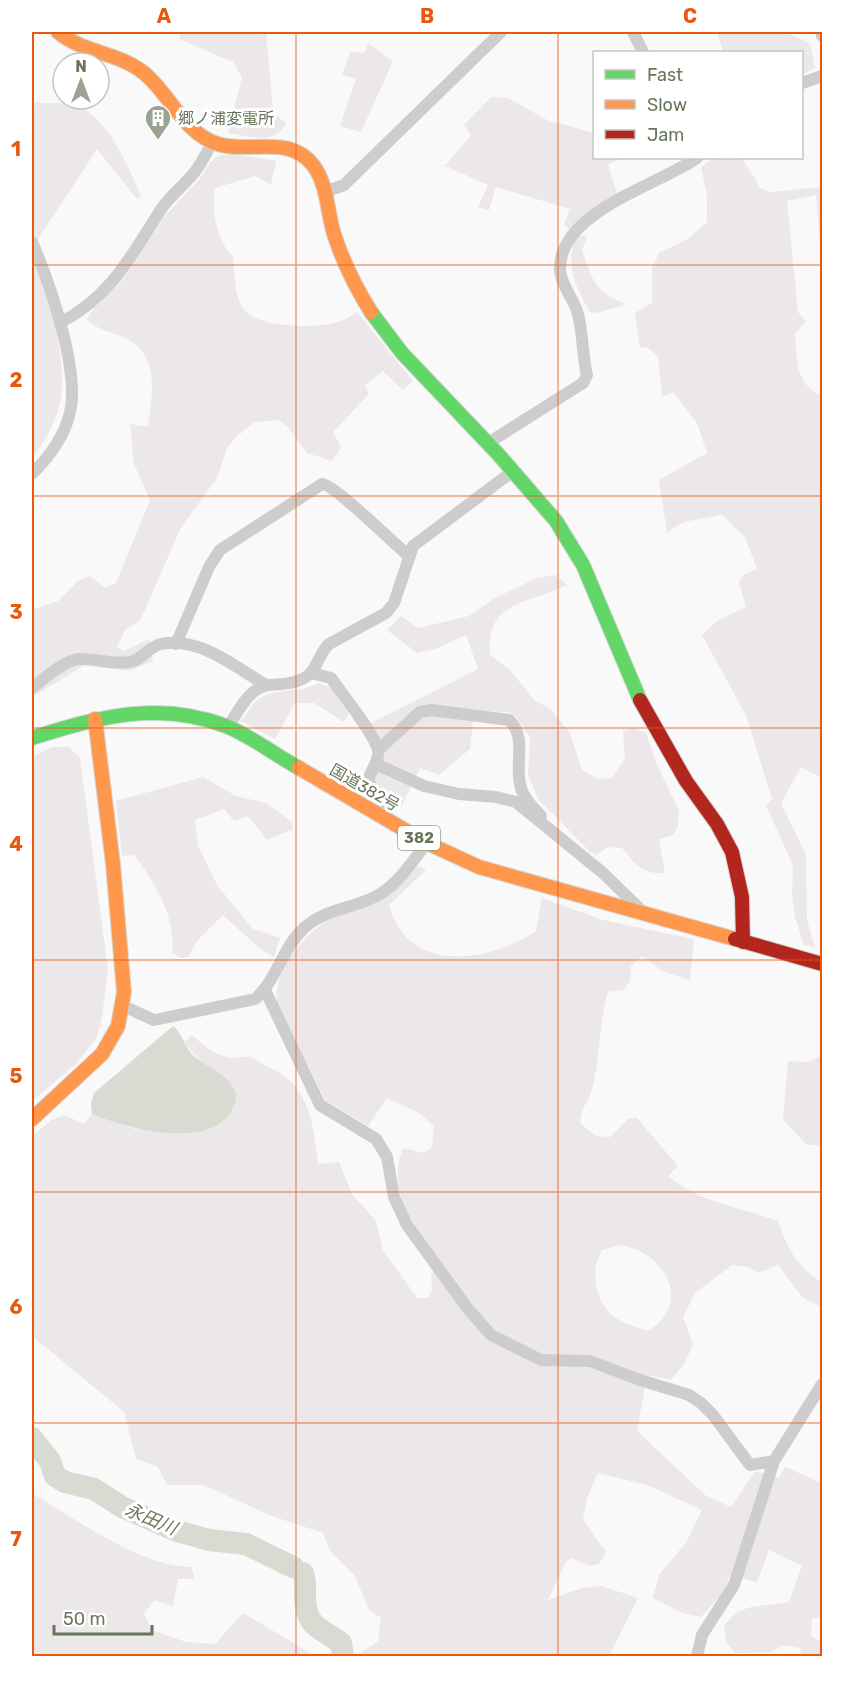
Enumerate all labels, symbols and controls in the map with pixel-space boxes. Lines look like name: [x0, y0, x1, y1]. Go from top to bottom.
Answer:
text: A: [157, 4, 172, 28]
text: B: [420, 4, 434, 28]
text: C: [683, 4, 697, 28]
north arrow: [51, 51, 111, 111]
legend: [593, 51, 803, 159]
text: N: [75, 57, 87, 76]
text: Fast: [647, 64, 683, 86]
text: Slow: [647, 94, 687, 116]
building icon: 郷ノ浦変電所: [143, 103, 173, 141]
place label: 郷ノ浦変電所: [178, 109, 274, 128]
text: Jam: [647, 124, 684, 146]
text: 1: [11, 137, 21, 161]
text: 2: [10, 368, 23, 392]
text: 3: [9, 600, 23, 624]
street label: 国道382号: [327, 760, 403, 815]
road number: 382: [398, 826, 440, 850]
text: 4: [9, 832, 23, 856]
text: 5: [10, 1064, 23, 1088]
text: 6: [9, 1295, 23, 1319]
water label: 永田川: [122, 1498, 182, 1540]
text: 7: [10, 1527, 22, 1551]
scale bar: [54, 1598, 152, 1636]
text: 50 m: [63, 1608, 106, 1630]

